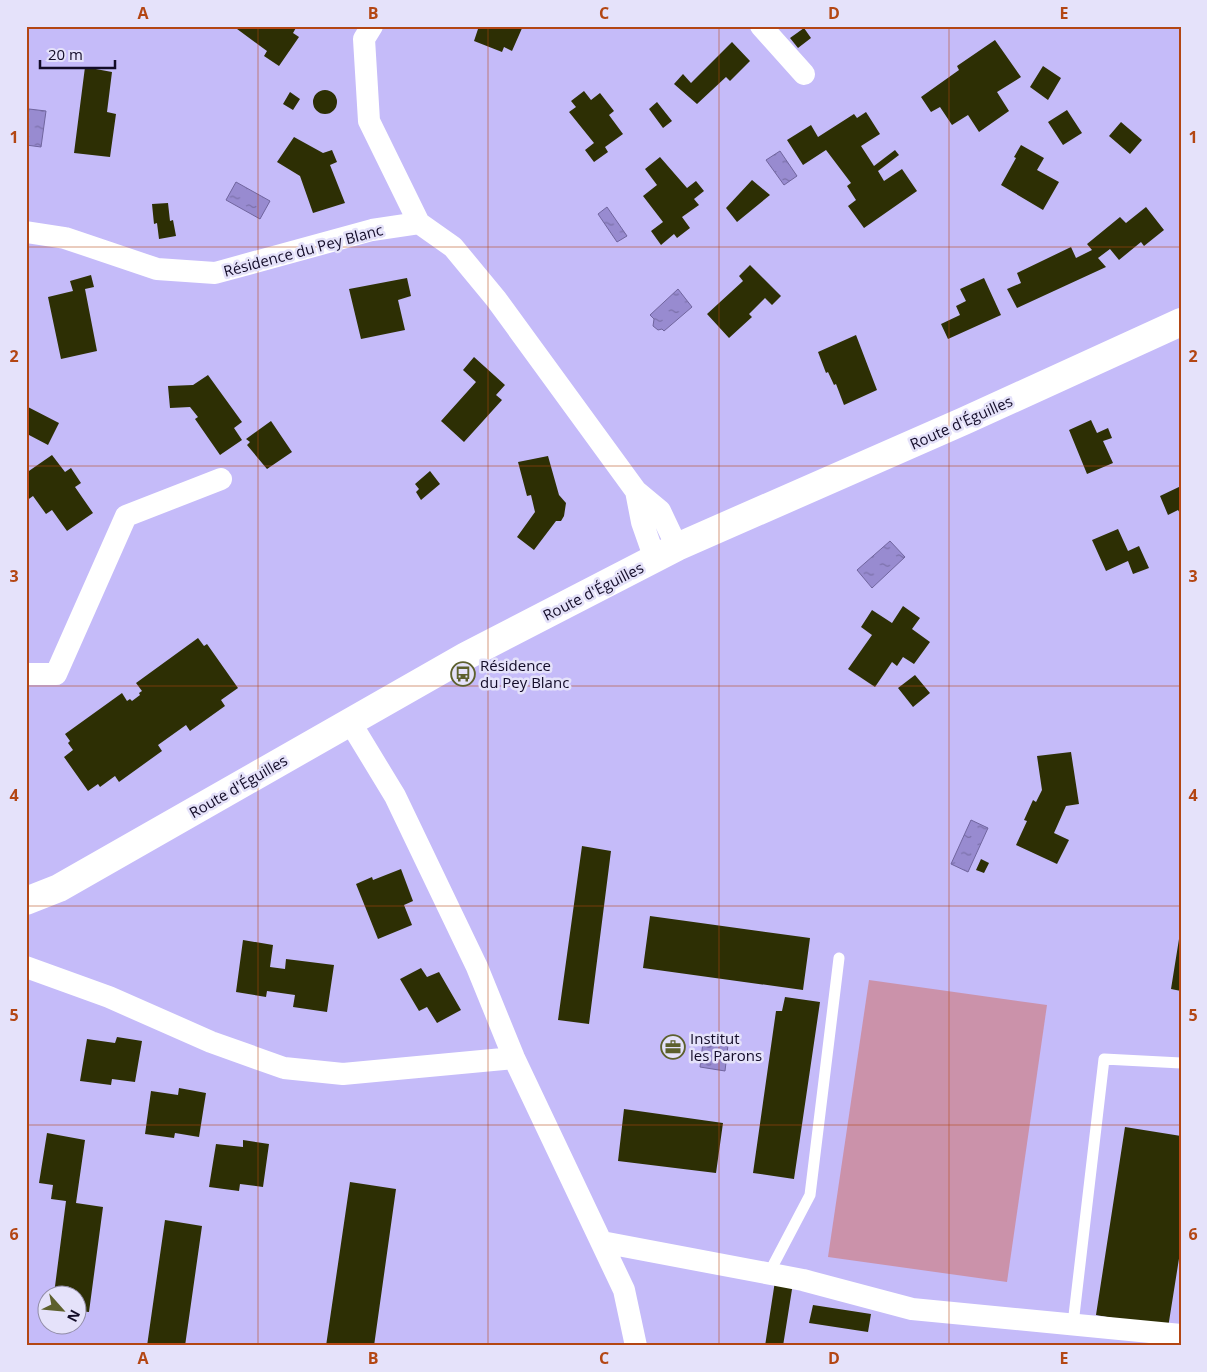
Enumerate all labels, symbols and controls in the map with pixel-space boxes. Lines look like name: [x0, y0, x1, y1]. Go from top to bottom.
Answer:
text: A: [137, 2, 149, 24]
text: B: [368, 2, 378, 24]
text: C: [599, 2, 609, 24]
text: D: [828, 2, 840, 24]
text: E: [1060, 2, 1069, 24]
scale bar: [40, 38, 115, 70]
text: 20 m: [48, 44, 83, 64]
text: 1: [9, 126, 19, 148]
text: 1: [1188, 126, 1198, 148]
street label: Résidence du Pey Blanc: [221, 219, 385, 281]
text: 2: [9, 345, 19, 367]
text: 2: [1188, 345, 1198, 367]
street label: Route d'Éguilles: [907, 390, 1015, 454]
street label: Route d'Éguilles: [539, 557, 647, 625]
text: 3: [9, 565, 19, 587]
text: 3: [1188, 565, 1198, 587]
place label: Résidence du Pey Blanc: [480, 655, 569, 692]
bus stop icon: Résidence du Pey Blanc: [450, 661, 476, 687]
street label: Route d'Éguilles: [185, 750, 291, 822]
text: 4: [9, 784, 19, 806]
text: 4: [1188, 784, 1198, 806]
text: 5: [9, 1004, 19, 1026]
text: 5: [1188, 1004, 1198, 1026]
place label: Institut les Parons: [690, 1028, 762, 1065]
office icon: Institut les Parons: [660, 1034, 686, 1060]
text: 6: [9, 1223, 19, 1245]
text: 6: [1188, 1223, 1198, 1245]
north arrow: [38, 1284, 88, 1334]
text: N: [63, 1307, 85, 1326]
text: A: [137, 1347, 149, 1369]
text: B: [368, 1347, 378, 1369]
text: C: [599, 1347, 609, 1369]
text: D: [828, 1347, 840, 1369]
text: E: [1060, 1347, 1069, 1369]

